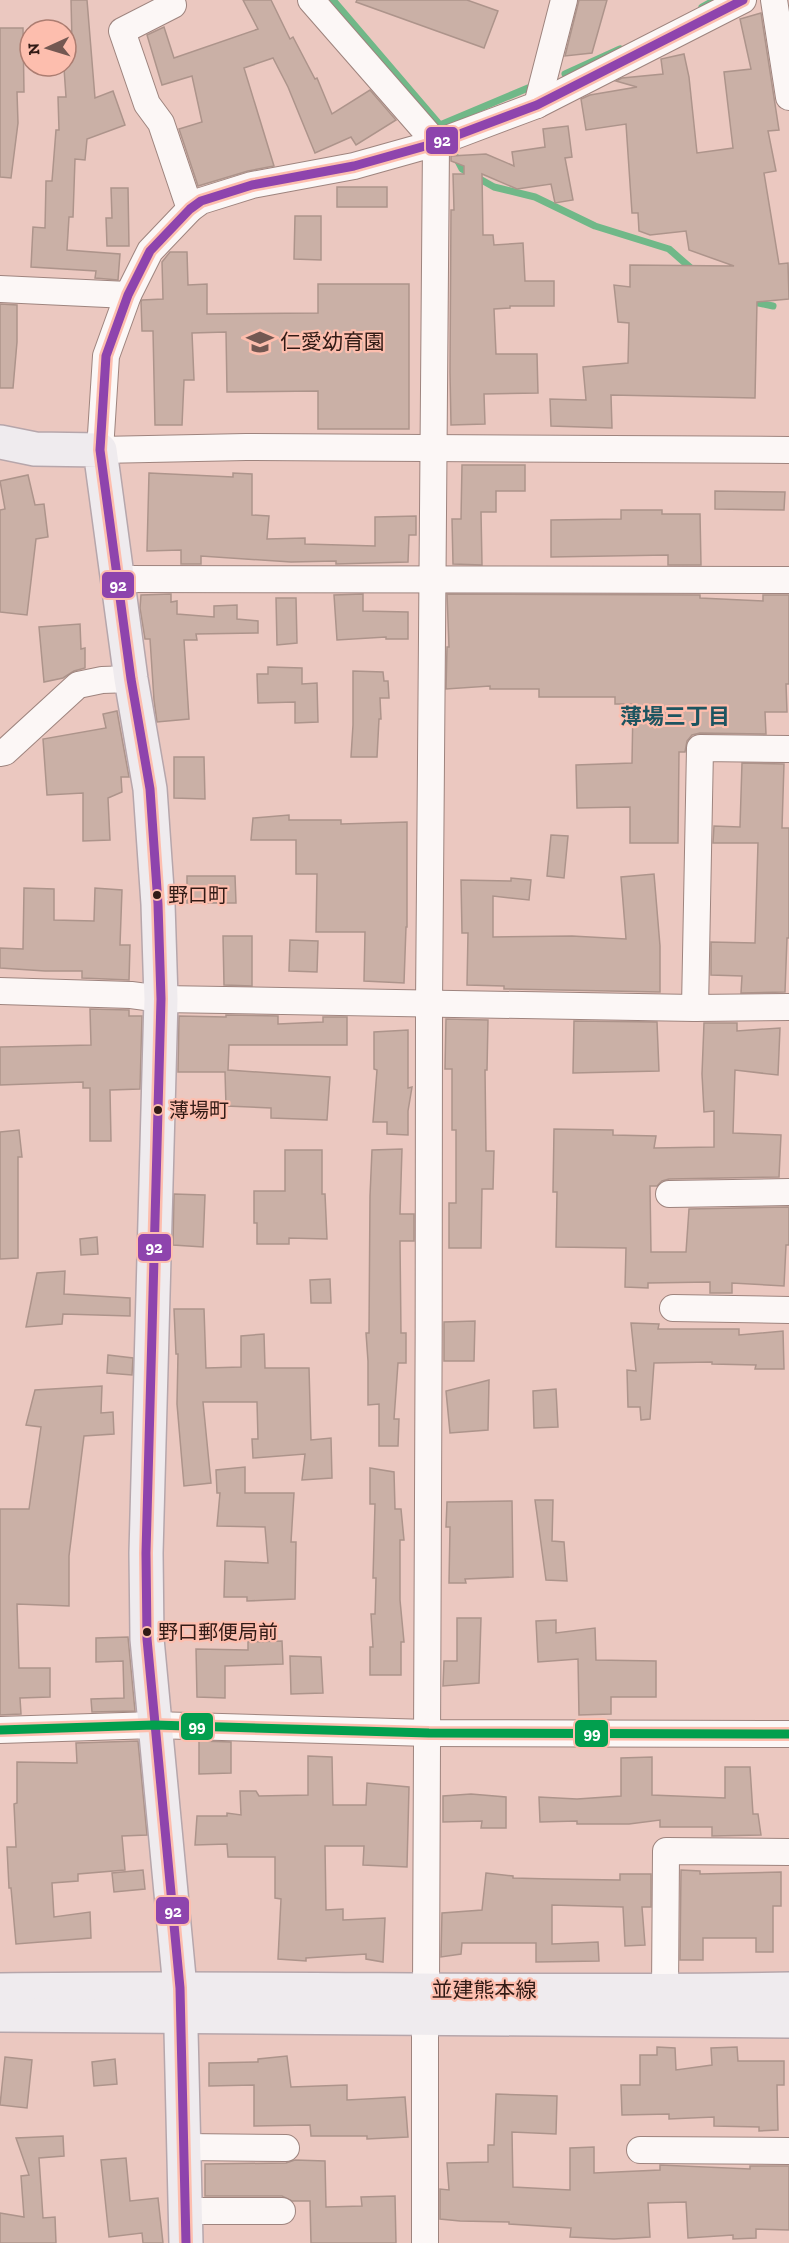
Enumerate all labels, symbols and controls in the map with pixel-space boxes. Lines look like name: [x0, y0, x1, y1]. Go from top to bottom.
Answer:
north arrow: [18, 18, 78, 78]
text: N: [24, 42, 43, 56]
line badge: 92: [425, 126, 459, 155]
text: 92: [433, 131, 451, 150]
school or university icon: 仁愛幼育園: [245, 327, 275, 357]
place label: 仁愛幼育園: [280, 329, 385, 354]
line badge: 92: [101, 571, 135, 599]
text: 92: [109, 576, 127, 595]
district label: 薄場三丁目: [620, 703, 730, 730]
place label: 野口町: [168, 883, 228, 907]
marker: 野口町: [151, 889, 163, 901]
place label: 薄場町: [169, 1098, 229, 1122]
marker: 薄場町: [152, 1104, 164, 1116]
line badge: 92: [137, 1233, 172, 1262]
text: 92: [145, 1238, 163, 1257]
place label: 野口郵便局前: [158, 1620, 278, 1644]
marker: 野口郵便局前: [141, 1626, 153, 1638]
line badge: 99: [180, 1712, 214, 1741]
text: 99: [188, 1717, 206, 1736]
line badge: 99: [574, 1719, 609, 1748]
text: 99: [583, 1724, 601, 1743]
line badge: 92: [155, 1896, 190, 1925]
text: 92: [164, 1902, 182, 1921]
street label: 並建熊本線: [432, 1977, 537, 2002]

